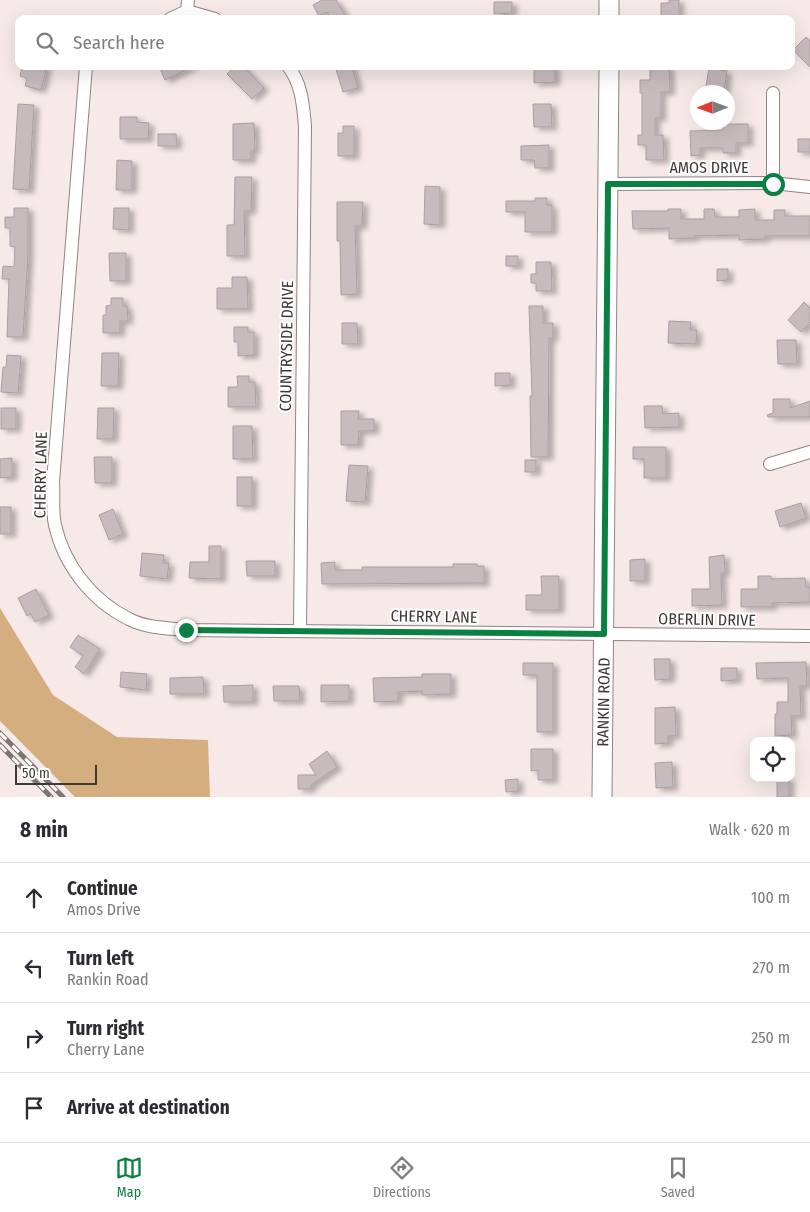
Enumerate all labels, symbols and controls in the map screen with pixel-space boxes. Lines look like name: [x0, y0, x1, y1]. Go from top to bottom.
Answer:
search box: [15, 15, 795, 70]
icon: search: [33, 29, 61, 57]
text: Search here: [73, 31, 165, 54]
north arrow: [690, 85, 735, 130]
street label: AMOS DRIVE: [669, 158, 749, 177]
route start: [762, 173, 785, 196]
street label: COUNTRYSIDE DRIVE: [276, 280, 297, 412]
street label: CHERRY LANE: [30, 431, 51, 519]
street label: CHERRY LANE: [390, 606, 478, 627]
street label: OBERLIN DRIVE: [658, 609, 756, 630]
route end: [175, 619, 198, 642]
street label: RANKIN ROAD: [593, 657, 614, 747]
map controls: [750, 737, 795, 782]
button: locate: [750, 737, 795, 782]
scale bar: [15, 762, 98, 785]
text: 50 m: [22, 765, 50, 782]
text: 8 min: [20, 817, 68, 843]
text: Walk · 620 m: [709, 820, 790, 839]
text: Continue: [67, 877, 138, 900]
icon: ahead: [20, 884, 48, 912]
text: 100 m: [751, 888, 790, 907]
text: Amos Drive: [67, 900, 141, 919]
text: Turn left: [67, 947, 134, 970]
icon: left: [20, 954, 48, 982]
text: 270 m: [752, 958, 790, 977]
text: Rankin Road: [67, 970, 149, 989]
text: Turn right: [67, 1017, 144, 1040]
icon: right: [20, 1024, 48, 1052]
text: 250 m: [751, 1028, 790, 1047]
text: Cherry Lane: [67, 1040, 145, 1059]
icon: arrive: [20, 1094, 48, 1122]
text: Arrive at destination: [67, 1096, 230, 1119]
tab: Map: [115, 1154, 143, 1201]
tab: Directions: [373, 1154, 431, 1201]
tab: Saved: [661, 1154, 695, 1201]

